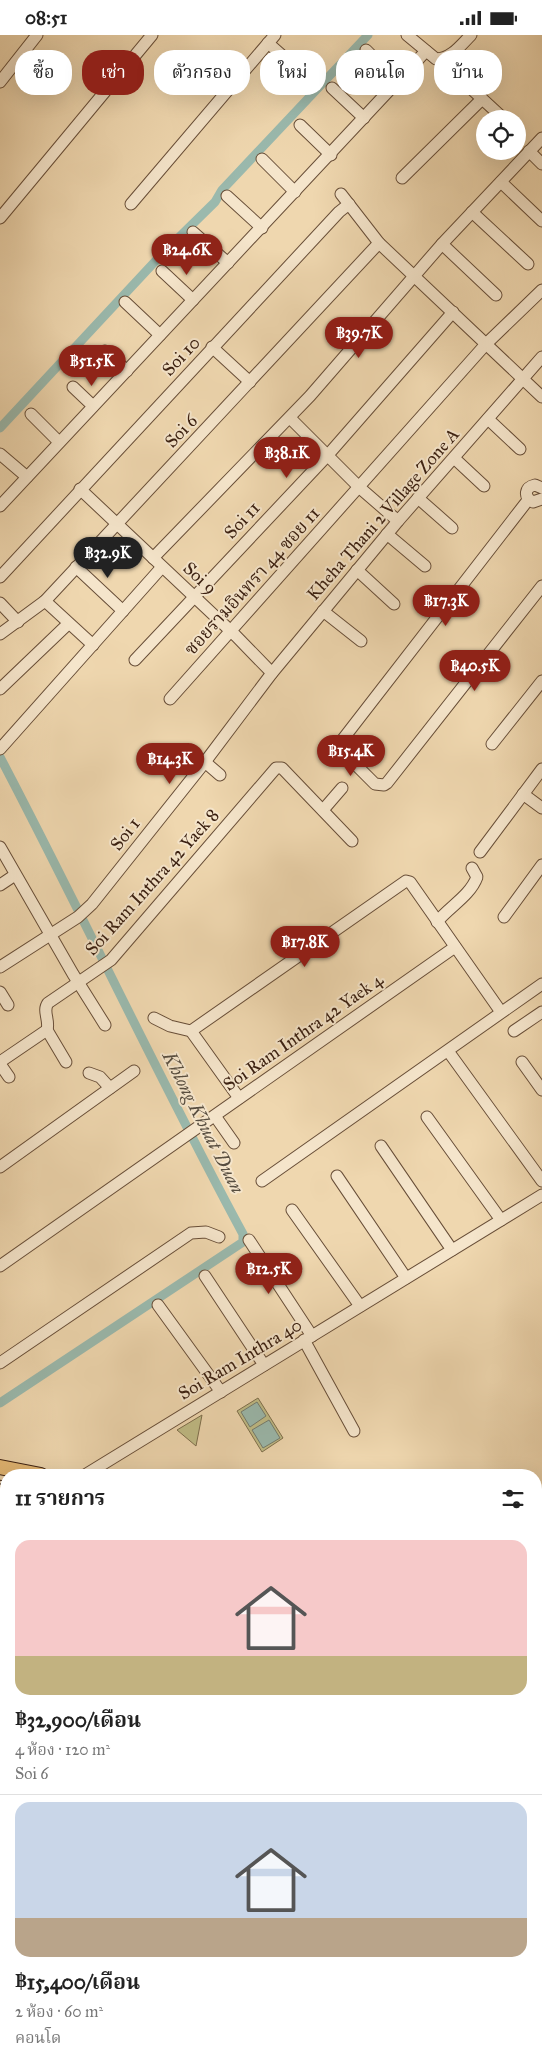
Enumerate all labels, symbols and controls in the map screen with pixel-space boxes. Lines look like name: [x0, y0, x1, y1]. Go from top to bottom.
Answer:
text: 08:51: [25, 6, 67, 29]
chip: ซื้อ: [15, 50, 72, 95]
chip: เช่า: [82, 50, 144, 95]
chip: ตัวกรอง: [154, 50, 250, 95]
chip: ใหม่: [260, 50, 326, 95]
chip: คอนโด: [336, 50, 424, 95]
chip: บ้าน: [434, 50, 502, 95]
map controls: [476, 110, 526, 160]
button: locate: [476, 110, 526, 160]
pin: ฿24.6K: [146, 233, 228, 276]
text: ฿24.6K: [163, 240, 212, 259]
pin: ฿39.7K: [318, 317, 400, 359]
text: ฿39.7K: [336, 323, 382, 342]
street label: Soi 10: [157, 332, 205, 380]
pin: ฿51.5K: [51, 345, 133, 387]
text: ฿51.5K: [70, 351, 114, 370]
street label: Soi 6: [160, 409, 202, 452]
street label: Kheha Thani 2 Village Zone A: [302, 423, 465, 605]
pin: ฿38.1K: [246, 437, 328, 479]
text: ฿38.1K: [265, 443, 309, 462]
street label: Soi 11: [219, 497, 265, 543]
street label: ซอยรามอินทรา 44 ซอย 11: [180, 502, 324, 660]
pin: ฿32.9K: [67, 537, 149, 579]
text: ฿32.9K: [85, 543, 131, 562]
street label: Soi 9: [179, 557, 221, 599]
pin: ฿17.3K: [405, 585, 487, 627]
text: ฿17.3K: [424, 591, 468, 610]
pin: ฿40.5K: [434, 649, 516, 692]
text: ฿40.5K: [450, 656, 500, 675]
pin: ฿15.4K: [310, 735, 392, 777]
text: ฿15.4K: [328, 741, 374, 760]
pin: ฿14.3K: [129, 743, 211, 785]
text: ฿14.3K: [147, 749, 193, 768]
street label: Soi Ram Inthra 42 Yaek 8: [80, 804, 224, 960]
street label: Soi 1: [105, 813, 145, 855]
pin: ฿17.8K: [264, 925, 346, 968]
text: ฿17.8K: [282, 932, 328, 951]
street label: Soi Ram Inthra 42 Yaek 4: [219, 968, 388, 1096]
water label: Khlong Khuat Duan: [157, 1046, 249, 1197]
pin: ฿12.5K: [228, 1253, 310, 1295]
text: ฿12.5K: [246, 1259, 292, 1278]
street label: Soi Ram Inthra 40: [174, 1313, 306, 1405]
text: 11 รายการ: [15, 1485, 105, 1511]
icon: filters: [499, 1485, 527, 1513]
icon: home: [226, 1573, 316, 1663]
text: ฿32,900/เดือน: [15, 1707, 141, 1733]
text: 4 ห้อง · 120 m²: [15, 1740, 110, 1759]
text: Soi 6: [15, 1764, 48, 1783]
icon: home: [226, 1835, 316, 1925]
text: ฿15,400/เดือน: [15, 1969, 140, 1995]
text: 2 ห้อง · 60 m²: [15, 2002, 103, 2021]
text: คอนโด: [15, 2028, 61, 2047]

